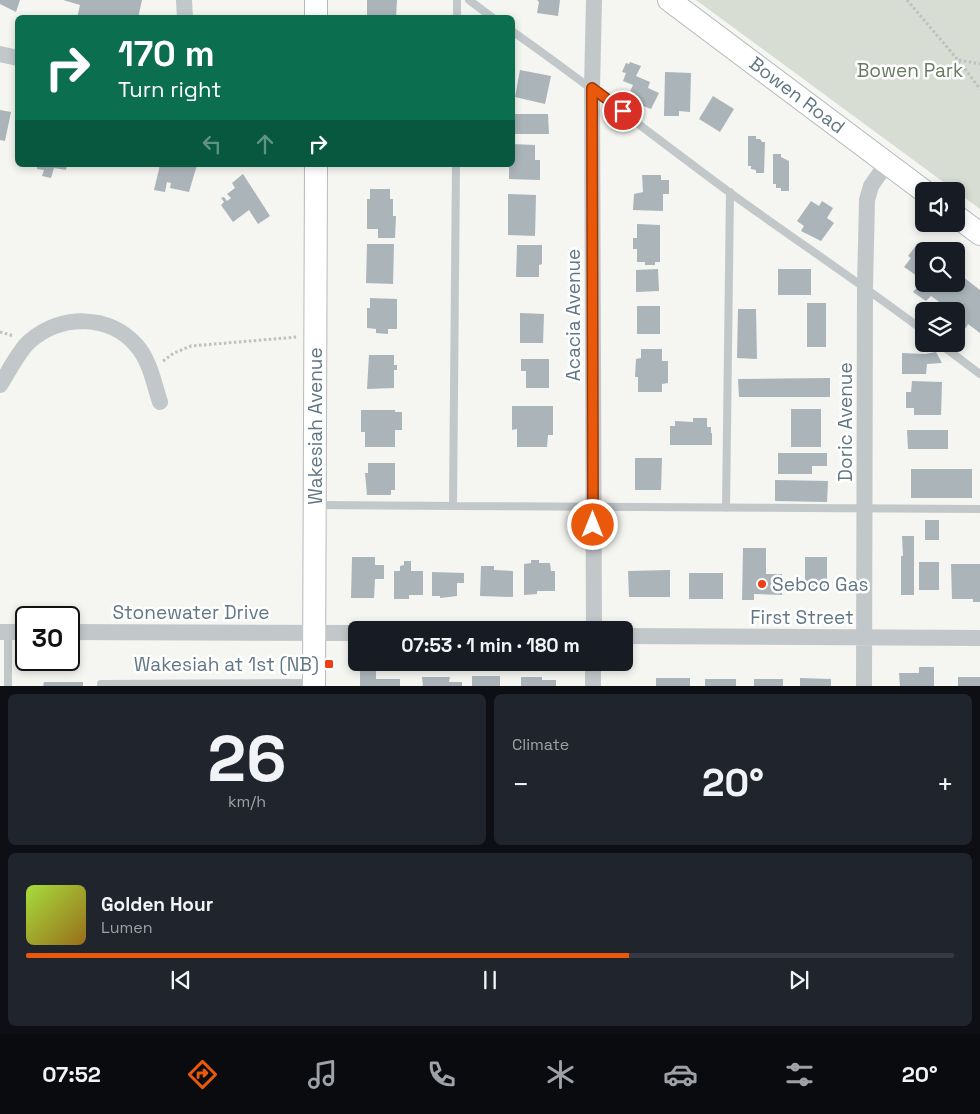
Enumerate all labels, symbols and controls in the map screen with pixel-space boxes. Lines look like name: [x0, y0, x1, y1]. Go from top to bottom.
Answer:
text: 170 m: [118, 32, 215, 76]
icon: right: [35, 35, 100, 100]
street label: Bowen Road: [744, 51, 850, 139]
park label: Bowen Park: [857, 58, 963, 83]
text: Turn right: [118, 75, 221, 103]
pin: [602, 90, 644, 132]
icon: arrive: [609, 97, 637, 125]
icon: left: [198, 130, 226, 158]
icon: ahead: [251, 130, 279, 158]
icon: right: [304, 130, 332, 158]
map controls: [915, 182, 965, 352]
button: sound: [915, 182, 965, 232]
button: search: [915, 242, 965, 292]
street label: Acacia Avenue: [561, 249, 586, 381]
button: layers: [915, 302, 965, 352]
street label: Wakesiah Avenue: [303, 347, 328, 505]
street label: Doric Avenue: [833, 362, 858, 482]
position arrow: [566, 498, 618, 550]
place label: Sebco Gas: [772, 572, 869, 597]
marker: Sebco Gas: [756, 578, 768, 590]
street label: Stonewater Drive: [112, 600, 270, 625]
street label: First Street: [750, 605, 854, 630]
speed limit sign: 30: [15, 606, 80, 671]
text: 07:53 · 1 min · 180 m: [401, 633, 580, 658]
place label: Wakesiah at 1st (NB): [134, 652, 319, 677]
marker: Wakesiah at 1st (NB): [323, 658, 335, 670]
text: 26: [208, 717, 286, 800]
text: Climate: [512, 734, 569, 755]
text: 20°: [702, 759, 764, 807]
text: −: [512, 766, 529, 802]
text: +: [937, 766, 954, 802]
text: km/h: [228, 791, 266, 812]
text: Golden Hour: [101, 892, 213, 917]
text: Lumen: [101, 917, 153, 938]
icon: previous: [167, 966, 195, 994]
icon: pause: [476, 966, 504, 994]
icon: next: [785, 966, 813, 994]
icon: directions: [185, 1057, 220, 1092]
icon: music: [305, 1057, 340, 1092]
icon: phone: [424, 1057, 459, 1092]
icon: climate: [543, 1057, 578, 1092]
icon: car: [663, 1057, 698, 1092]
icon: filters: [782, 1057, 817, 1092]
text: 07:52: [42, 1060, 101, 1088]
text: 20°: [902, 1060, 938, 1088]

